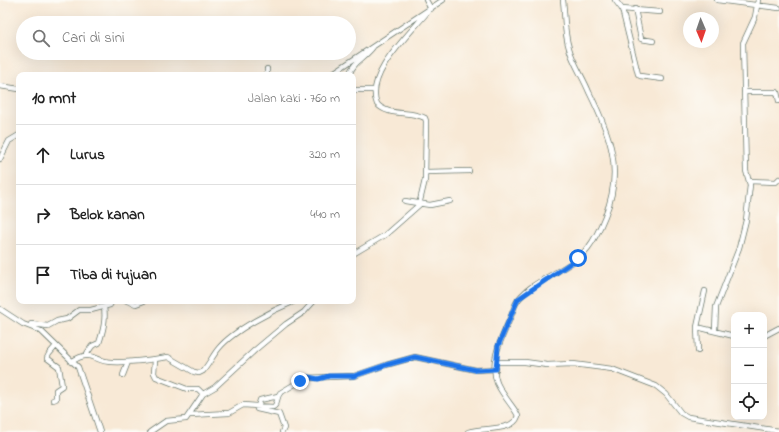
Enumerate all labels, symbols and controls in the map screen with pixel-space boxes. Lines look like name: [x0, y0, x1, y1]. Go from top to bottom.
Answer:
north arrow: [683, 12, 719, 48]
search box: [16, 16, 356, 60]
icon: search: [30, 27, 52, 49]
text: Cari di sini: [62, 27, 125, 49]
text: 10 mnt: [32, 86, 76, 111]
text: Jalan kaki · 760 m: [248, 89, 340, 108]
icon: ahead: [32, 144, 54, 166]
text: Lurus: [70, 144, 105, 166]
text: 320 m: [309, 145, 340, 164]
icon: right: [32, 204, 54, 226]
text: Belok kanan: [70, 204, 145, 226]
text: 440 m: [310, 205, 340, 224]
route start: [569, 249, 587, 267]
icon: arrive: [32, 264, 54, 286]
text: Tiba di tujuan: [70, 264, 157, 286]
map controls: [731, 312, 767, 420]
button: +: [731, 312, 767, 348]
button: −: [731, 348, 767, 384]
route end: [291, 372, 309, 390]
button: locate: [731, 384, 767, 420]

